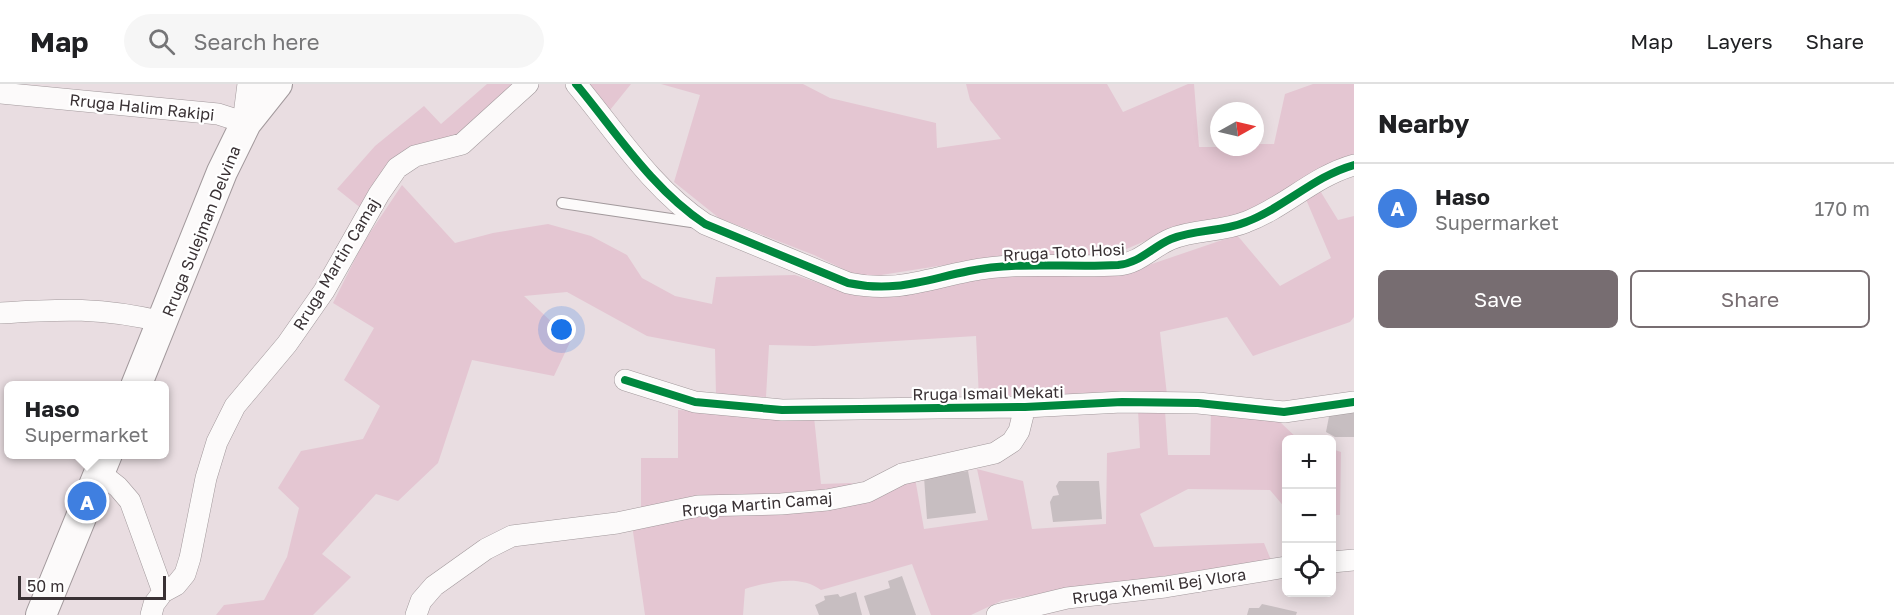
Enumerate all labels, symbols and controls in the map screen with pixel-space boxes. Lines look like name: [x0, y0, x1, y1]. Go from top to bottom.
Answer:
search box: [124, 14, 544, 68]
text: Map: [30, 25, 88, 58]
icon: search: [145, 25, 178, 58]
text: Search here: [193, 28, 319, 55]
text: Map: [1630, 28, 1673, 54]
text: Layers: [1706, 28, 1773, 54]
text: Share: [1806, 28, 1864, 54]
street label: Rruga Halim Rakipi: [69, 89, 215, 125]
north arrow: [1210, 102, 1264, 156]
text: Nearby: [1378, 108, 1469, 139]
street label: Rruga Sulejman Delvina: [158, 143, 244, 319]
text: Haso: [1435, 183, 1490, 210]
street label: Rruga Martin Camaj: [289, 194, 383, 334]
text: A: [1390, 196, 1405, 220]
text: 170 m: [1815, 196, 1870, 220]
text: Supermarket: [1435, 210, 1559, 234]
street label: Rruga Toto Hosi: [1002, 239, 1126, 265]
button: Save: [1378, 270, 1618, 328]
button: Share: [1630, 270, 1870, 328]
your location: [547, 315, 576, 344]
popup: [4, 381, 169, 459]
street label: Rruga Ismail Mekati: [912, 382, 1064, 404]
text: Haso: [25, 395, 80, 422]
text: Supermarket: [25, 422, 148, 446]
map controls: [1282, 435, 1336, 597]
button: +: [1282, 435, 1336, 489]
pin: A: [68, 478, 106, 524]
street label: Rruga Martin Camaj: [681, 487, 833, 521]
button: −: [1282, 489, 1336, 543]
button: locate: [1282, 543, 1336, 597]
street label: Rruga Xhemil Bej Vlora: [1071, 564, 1247, 608]
scale bar: [18, 573, 166, 600]
text: 50 m: [27, 576, 64, 596]

